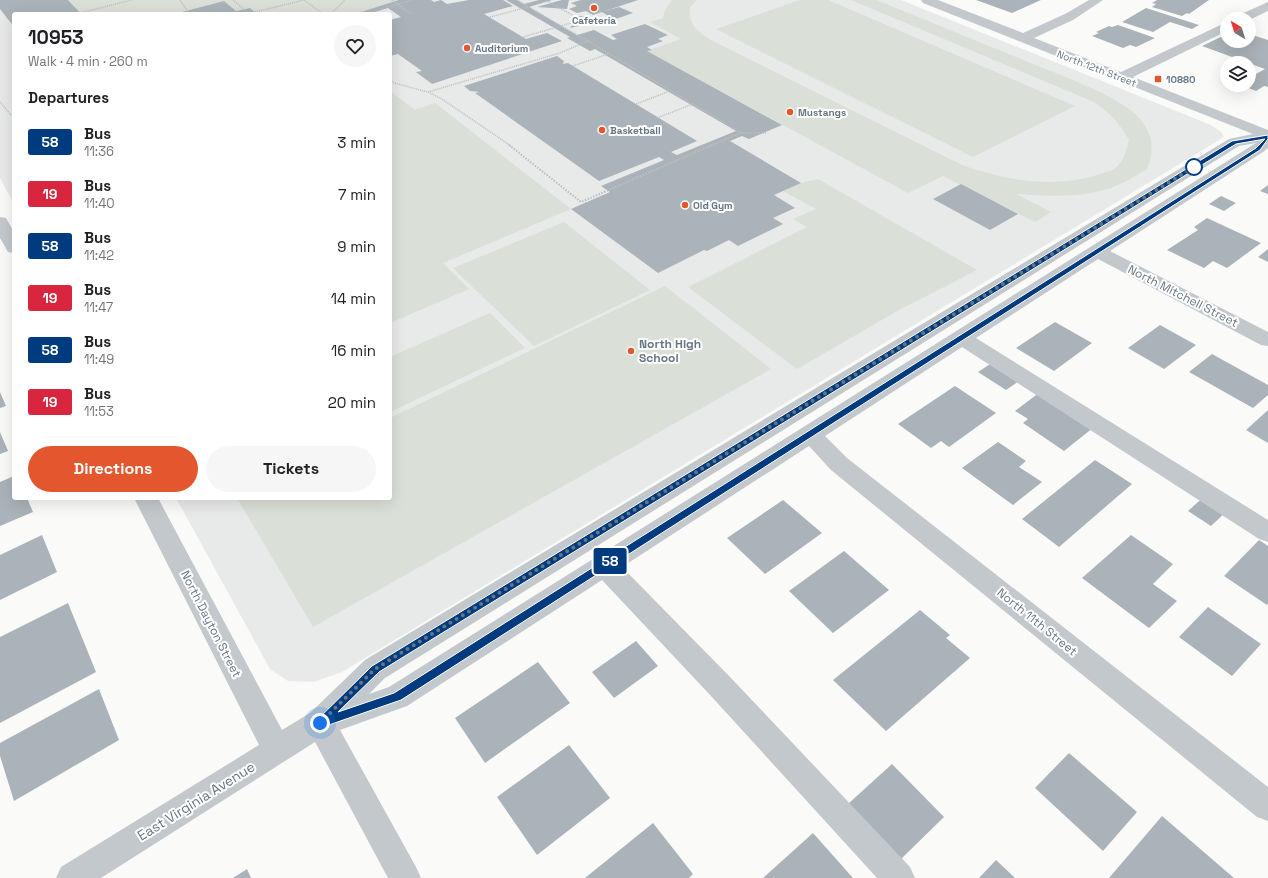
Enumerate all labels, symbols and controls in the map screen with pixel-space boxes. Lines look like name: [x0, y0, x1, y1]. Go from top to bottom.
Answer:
marker: Cafeteria: [589, 3, 599, 13]
north arrow: [1220, 12, 1256, 48]
map controls: [1220, 12, 1256, 92]
place label: Cafeteria: [572, 14, 616, 27]
text: 10953: [28, 25, 84, 50]
button: heart: [334, 25, 376, 67]
place label: Auditorium: [475, 42, 528, 55]
marker: Auditorium: [462, 43, 472, 53]
street label: North 12th Street: [1055, 47, 1139, 90]
text: Walk · 4 min · 260 m: [28, 53, 148, 70]
button: layers: [1220, 56, 1256, 92]
place label: 10880: [1166, 73, 1195, 86]
marker: 10880: [1153, 74, 1163, 84]
text: Departures: [28, 88, 109, 107]
place label: Mustangs: [798, 106, 846, 119]
marker: Mustangs: [785, 107, 795, 117]
text: Bus: [84, 124, 111, 143]
place label: Basketball: [610, 124, 661, 137]
marker: Basketball: [597, 125, 607, 135]
text: 58: [42, 133, 58, 151]
text: 3 min: [337, 133, 376, 152]
text: 11:36: [84, 143, 114, 160]
unlabelled marker: [1185, 158, 1203, 176]
text: Bus: [84, 176, 111, 195]
text: 19: [43, 185, 57, 203]
text: 7 min: [338, 185, 376, 204]
text: 11:40: [84, 195, 115, 212]
place label: Old Gym: [693, 199, 733, 212]
marker: Old Gym: [680, 200, 690, 210]
text: Bus: [84, 228, 111, 247]
text: 58: [42, 237, 58, 255]
text: 9 min: [337, 237, 376, 256]
text: 11:42: [84, 247, 114, 264]
street label: North Mitchell Street: [1125, 261, 1241, 331]
text: Bus: [84, 280, 111, 299]
text: 19: [43, 289, 57, 307]
text: 14 min: [331, 289, 376, 308]
text: 11:47: [84, 299, 113, 316]
text: Bus: [84, 332, 111, 351]
place label: North High School: [639, 336, 701, 366]
text: 58: [42, 341, 58, 359]
text: 16 min: [331, 341, 376, 360]
marker: North High School: [626, 346, 636, 356]
text: 11:49: [84, 351, 114, 368]
text: Bus: [84, 384, 111, 403]
text: 19: [43, 393, 57, 411]
text: 20 min: [328, 393, 376, 412]
text: 11:53: [84, 403, 114, 420]
button: Directions: [28, 446, 198, 492]
button: Tickets: [206, 446, 376, 492]
line badge: 58: [592, 548, 628, 574]
text: 58: [602, 552, 618, 570]
street label: North Dayton Street: [177, 568, 245, 680]
street label: North 11th Street: [994, 585, 1080, 659]
your location: [310, 713, 330, 733]
street label: East Virginia Avenue: [134, 757, 258, 845]

